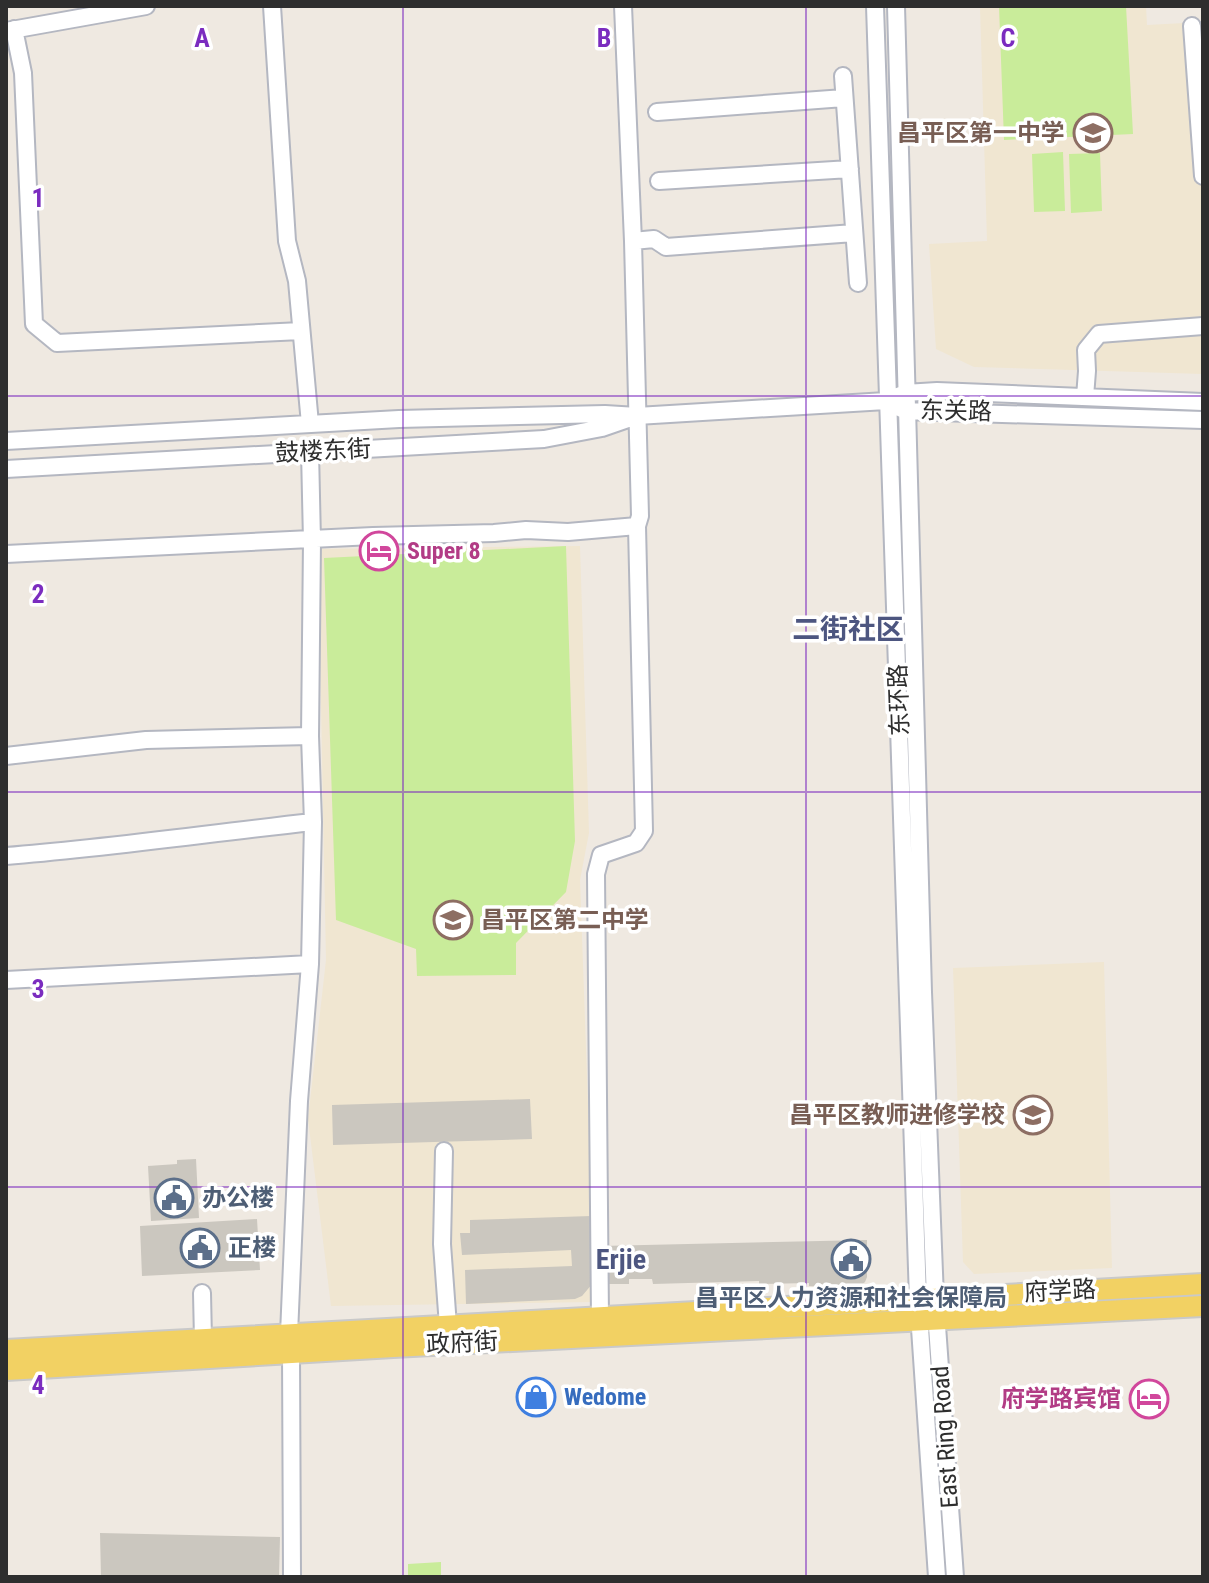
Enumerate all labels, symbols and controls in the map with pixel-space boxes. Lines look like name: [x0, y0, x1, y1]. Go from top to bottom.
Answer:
text: A: [194, 23, 210, 53]
text: B: [597, 23, 611, 53]
text: C: [1001, 23, 1016, 53]
school or university icon: 昌平区第一中学: [1072, 112, 1114, 154]
place label: 昌平区第一中学: [897, 119, 1065, 147]
text: 1: [31, 183, 45, 213]
street label: 东关路: [920, 396, 992, 426]
street label: 鼓楼东街: [274, 435, 372, 467]
hotel icon: Super 8: [358, 530, 400, 572]
place label: Super 8: [407, 537, 481, 565]
text: 2: [31, 579, 45, 609]
district label: 二街社区: [792, 613, 904, 646]
street label: 东环路: [884, 664, 914, 736]
school or university icon: 昌平区第二中学: [432, 899, 474, 941]
place label: 昌平区第二中学: [481, 906, 649, 934]
text: 3: [31, 974, 45, 1004]
school or university icon: 昌平区教师进修学校: [1012, 1094, 1054, 1136]
place label: 昌平区教师进修学校: [789, 1101, 1005, 1129]
public building icon: 办公楼: [153, 1177, 195, 1219]
place label: 办公楼: [202, 1184, 274, 1212]
public building icon: 正楼: [179, 1227, 221, 1269]
place label: 正楼: [228, 1234, 276, 1262]
public building icon: 昌平区人力资源和社会保障局: [830, 1238, 872, 1280]
district label: Erjie: [596, 1243, 646, 1276]
street label: 府学路: [1023, 1275, 1097, 1307]
place label: 昌平区人力资源和社会保障局: [695, 1284, 1007, 1312]
street label: 政府街: [425, 1327, 499, 1359]
street label: East Ring Road: [926, 1365, 964, 1509]
text: 4: [31, 1370, 45, 1400]
shop icon: Wedome: [515, 1376, 557, 1418]
hotel icon: 府学路宾馆: [1128, 1378, 1170, 1420]
place label: Wedome: [564, 1383, 646, 1411]
place label: 府学路宾馆: [1001, 1385, 1121, 1413]

